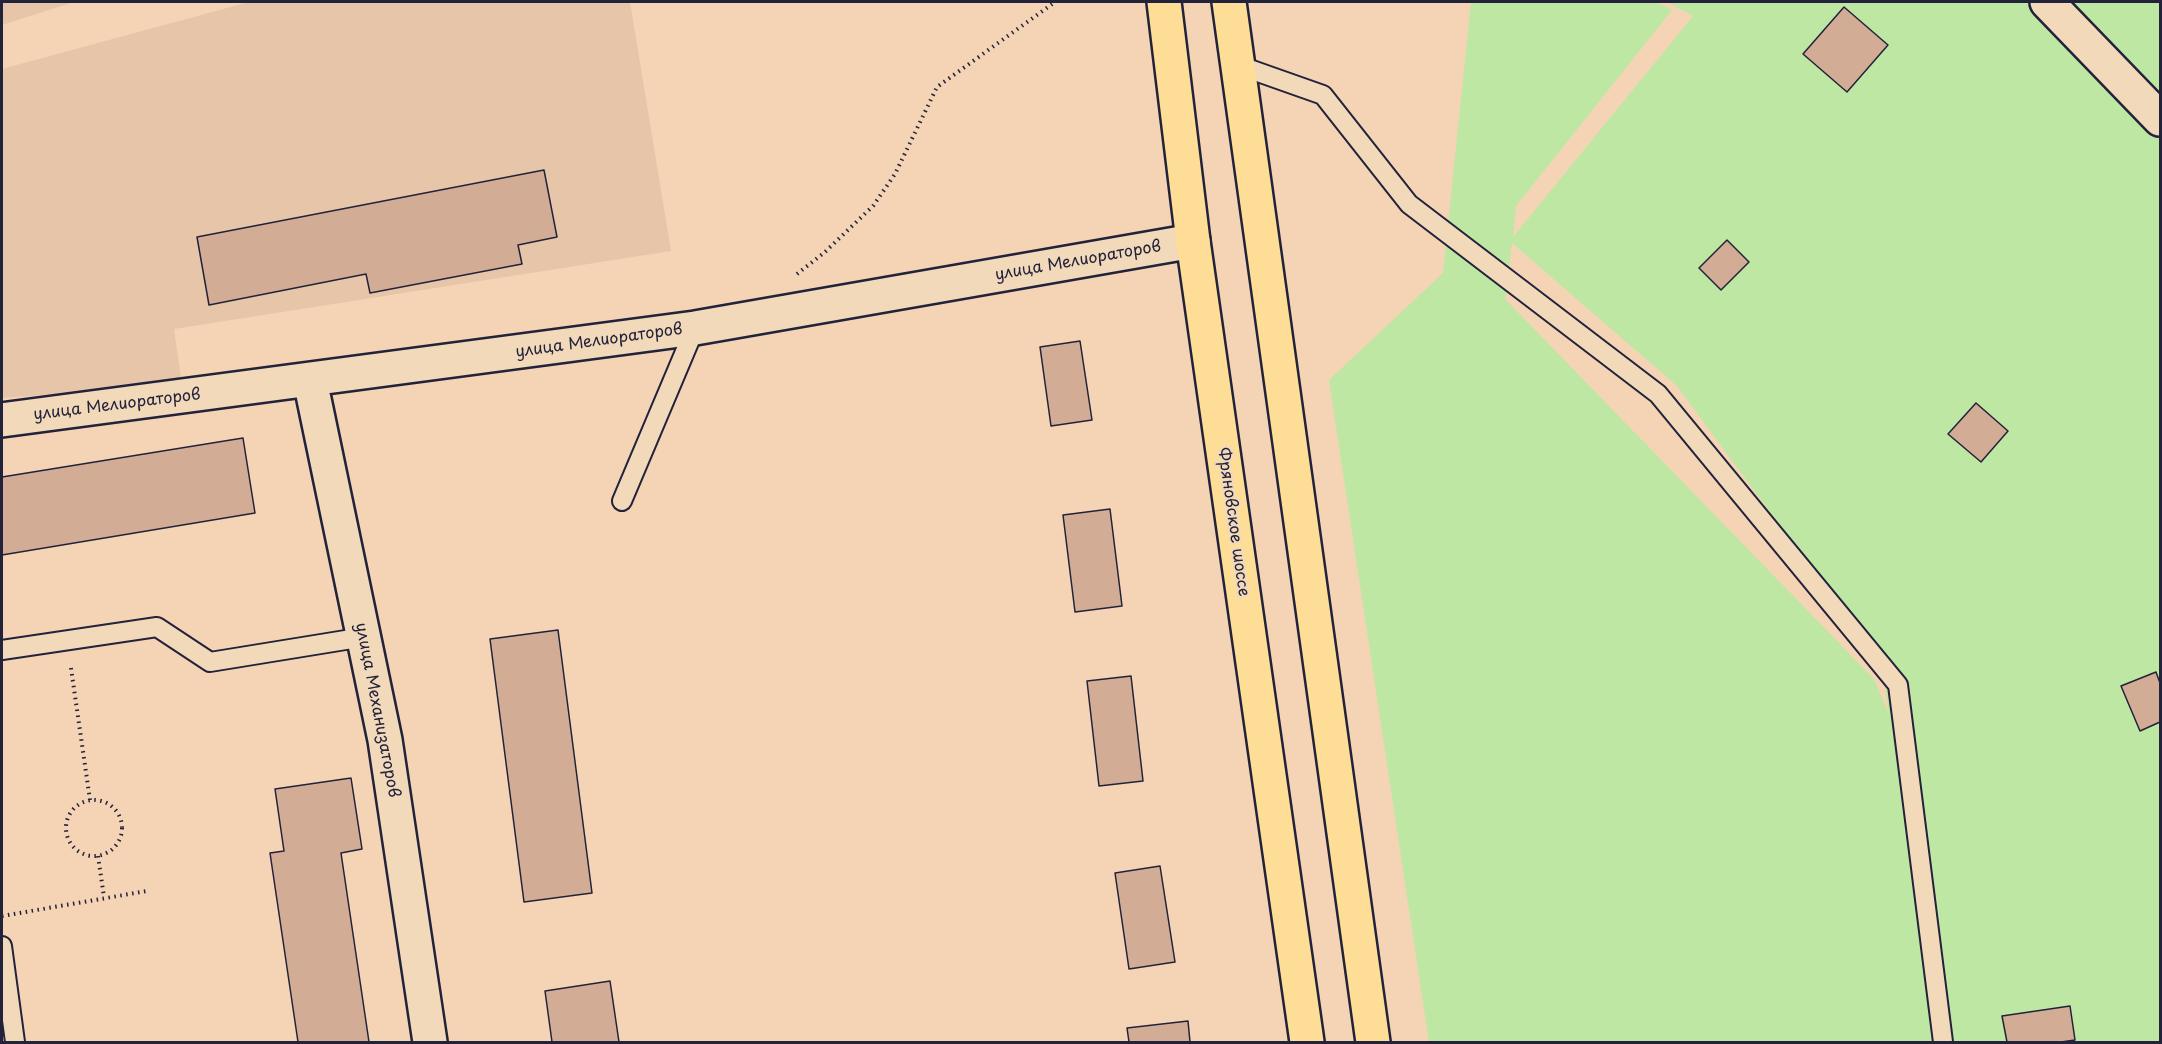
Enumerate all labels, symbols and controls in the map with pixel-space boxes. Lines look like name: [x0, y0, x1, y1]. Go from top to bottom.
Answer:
street label: улица Мелиораторов: [993, 237, 1163, 285]
street label: улица Мелиораторов: [514, 320, 684, 362]
street label: улица Мелиораторов: [32, 385, 202, 425]
street label: Фряновское шоссе: [1213, 446, 1253, 598]
street label: улица Механизаторов: [351, 621, 403, 799]

